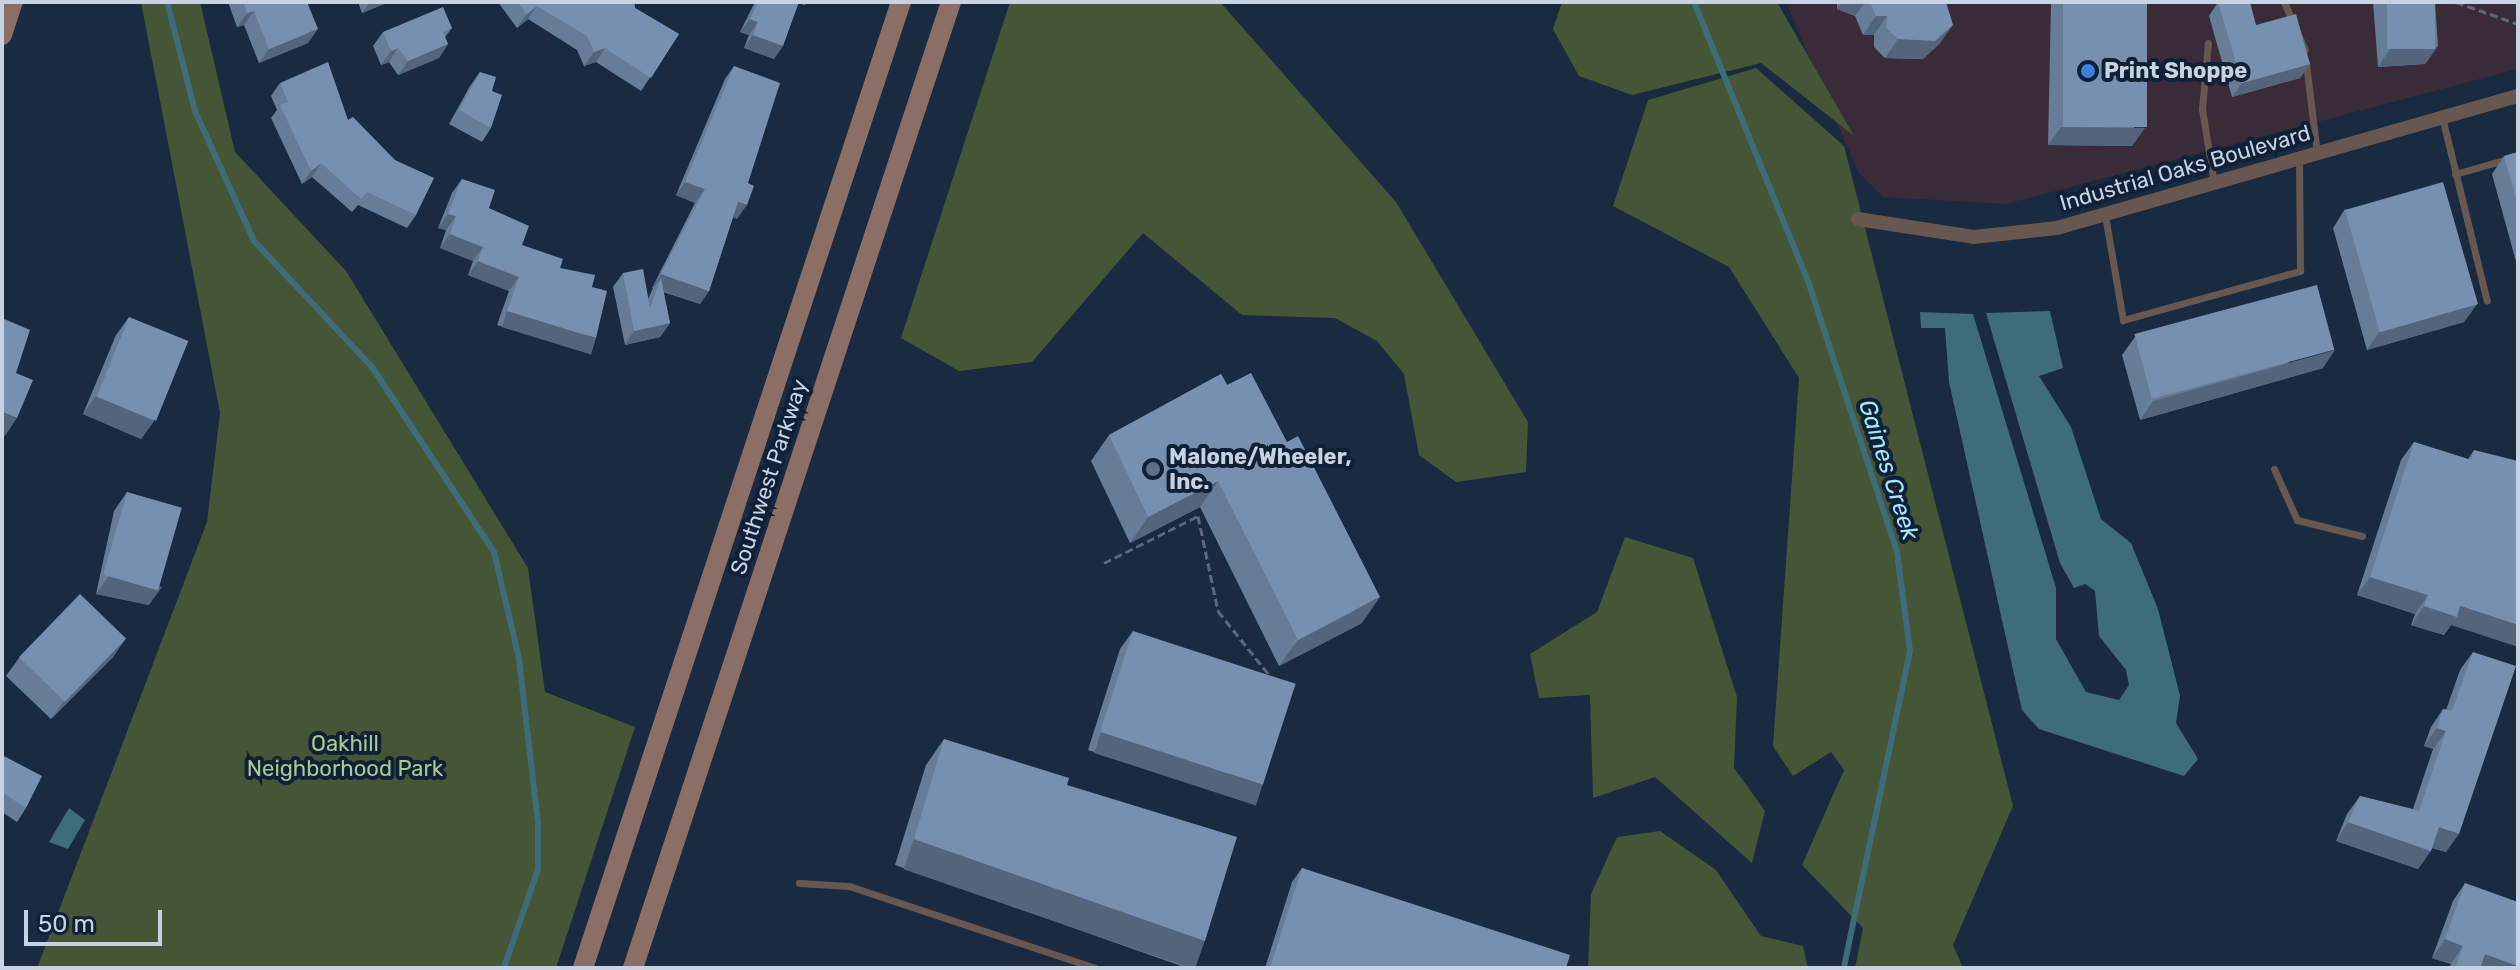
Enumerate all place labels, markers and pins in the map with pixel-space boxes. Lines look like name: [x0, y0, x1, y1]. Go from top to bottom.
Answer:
place label: Print Shoppe: [2104, 58, 2247, 84]
marker: Print Shoppe: [2079, 62, 2097, 80]
place label: Malone/Wheeler, Inc.: [1169, 443, 1352, 494]
marker: Malone/Wheeler, Inc.: [1144, 460, 1162, 478]

